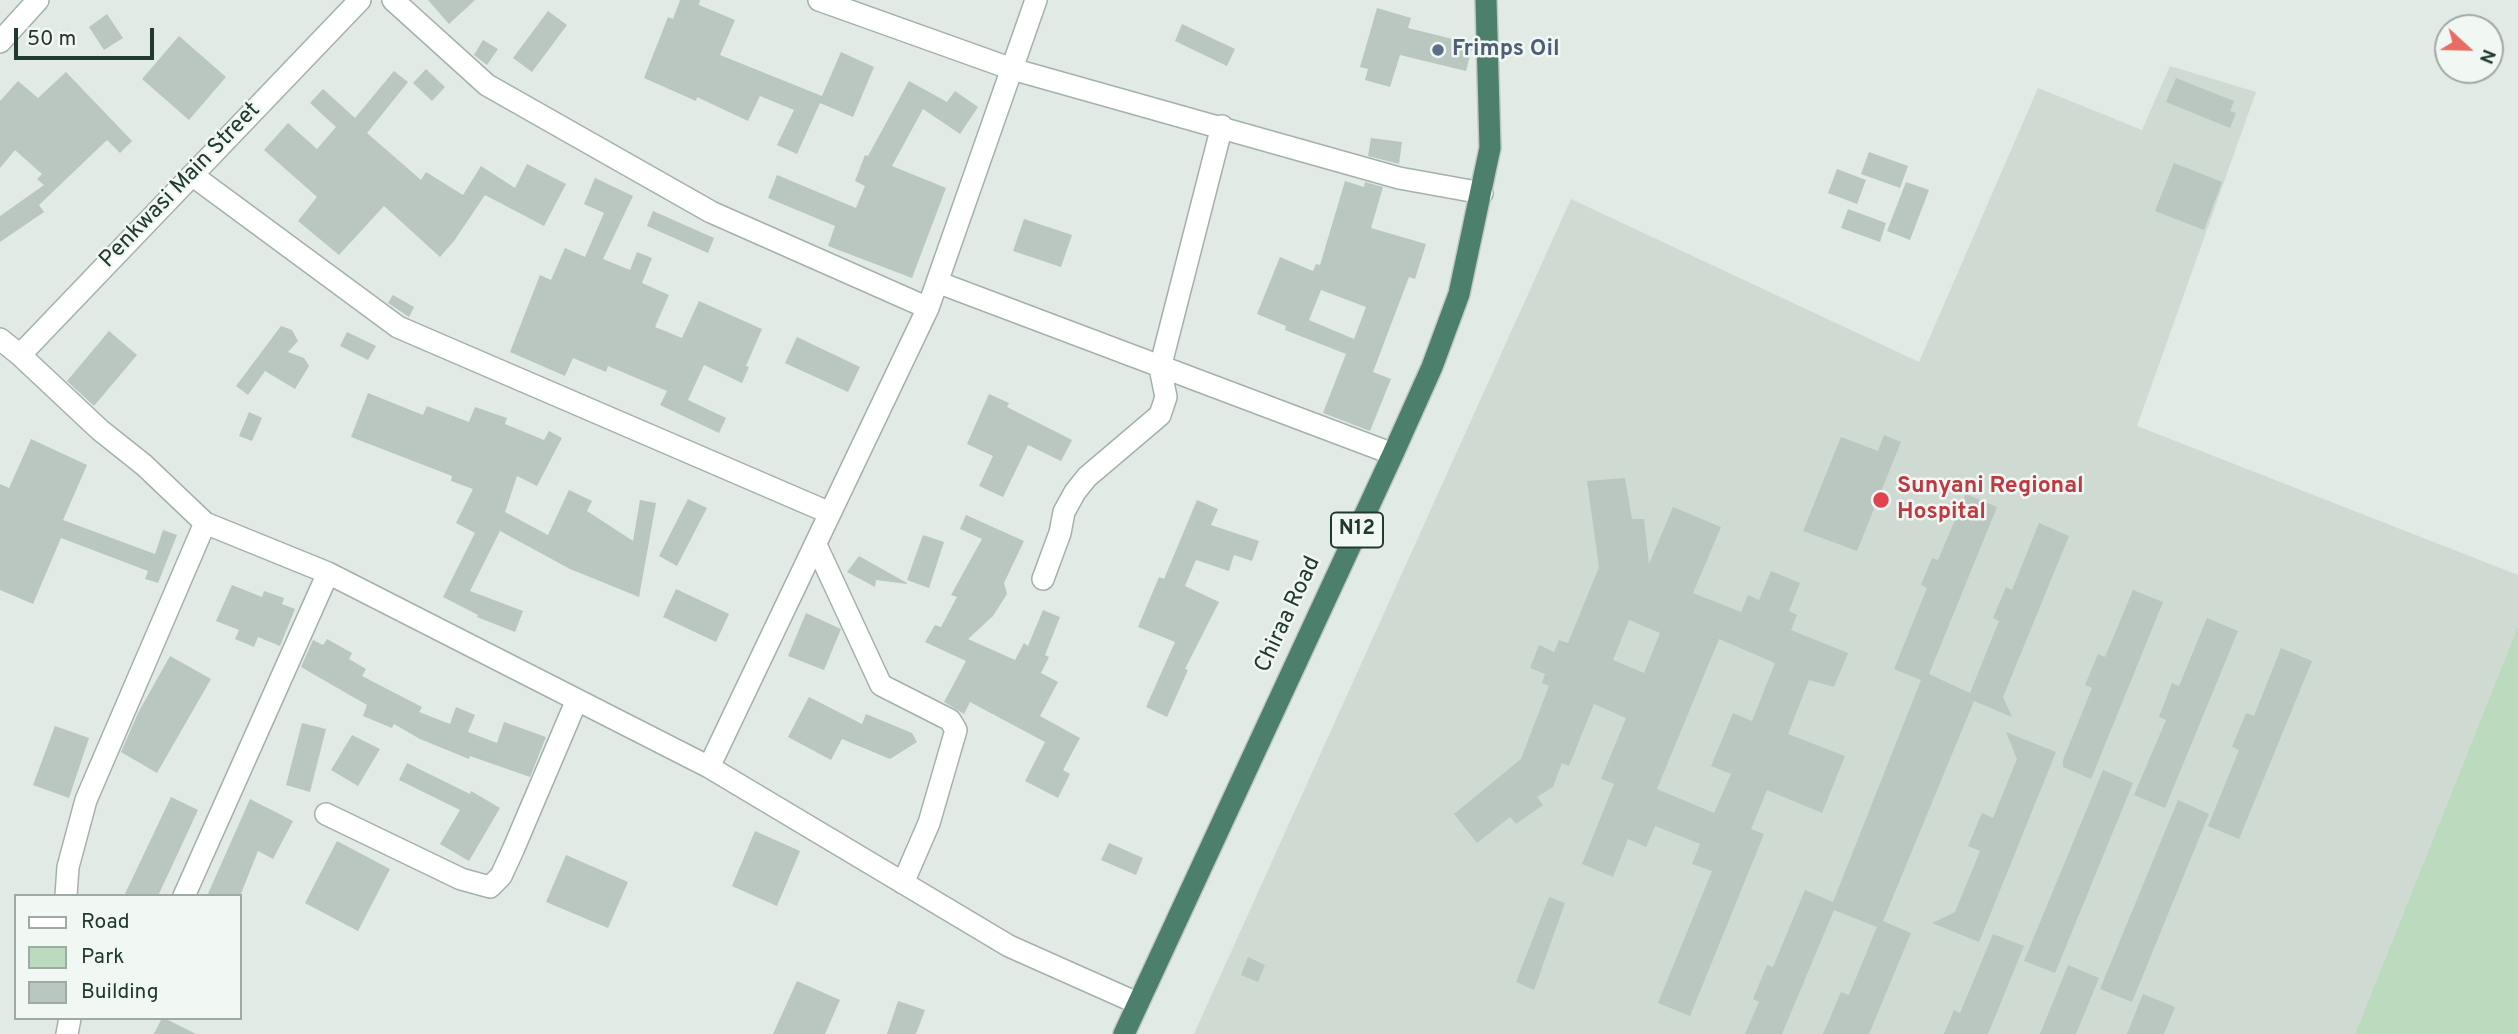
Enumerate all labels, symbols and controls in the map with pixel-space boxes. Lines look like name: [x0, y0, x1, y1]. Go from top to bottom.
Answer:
scale bar: [18, 14, 158, 58]
north arrow: [2434, 14, 2504, 84]
text: 50 m: [27, 26, 76, 53]
place label: Frimps Oil: [1452, 36, 1560, 64]
marker: Frimps Oil: [1430, 42, 1446, 58]
text: N: [2473, 45, 2500, 67]
street label: Penkwasi Main Street: [95, 97, 267, 275]
place label: Sunyani Regional Hospital: [1897, 473, 2084, 527]
marker: Sunyani Regional Hospital: [1871, 490, 1891, 510]
road number: N12: [1331, 512, 1383, 548]
street label: Chiraa Road: [1250, 552, 1328, 678]
legend: [14, 894, 242, 1020]
text: Road: [81, 909, 130, 936]
text: Park: [81, 944, 124, 971]
text: Building: [81, 979, 159, 1006]

